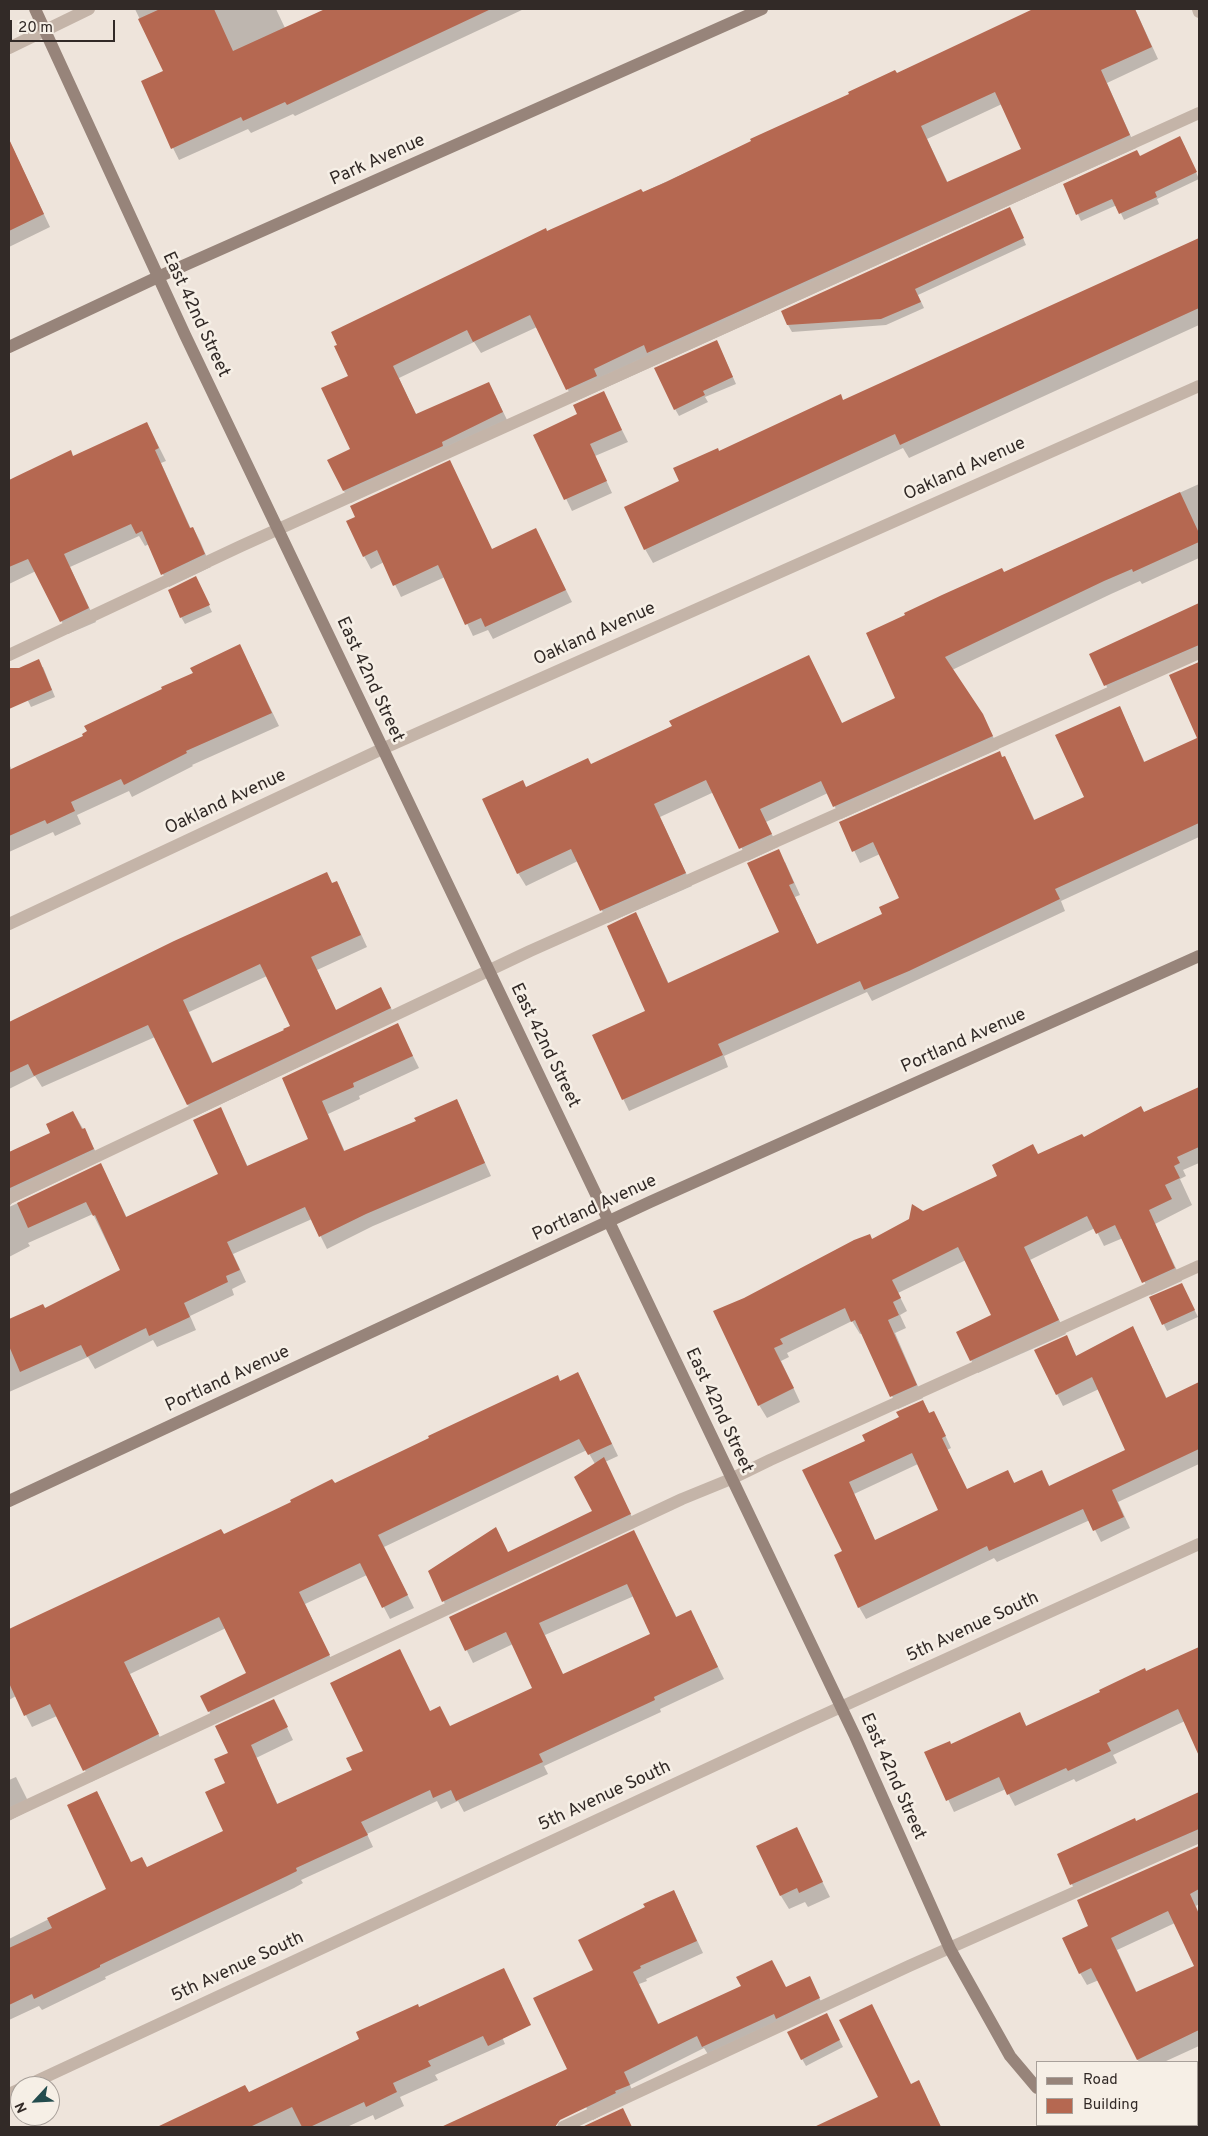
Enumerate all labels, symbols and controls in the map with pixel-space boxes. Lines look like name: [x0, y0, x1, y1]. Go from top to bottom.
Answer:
scale bar: [12, 10, 118, 42]
text: 20 m: [18, 19, 53, 38]
street label: Park Avenue: [327, 130, 429, 192]
street label: East 42nd Street: [156, 249, 234, 381]
street label: Oakland Avenue: [901, 433, 1029, 507]
street label: Oakland Avenue: [531, 598, 659, 672]
street label: East 42nd Street: [330, 614, 408, 746]
street label: Oakland Avenue: [162, 765, 290, 841]
street label: East 42nd Street: [504, 980, 584, 1112]
street label: Portland Avenue: [898, 1005, 1030, 1079]
street label: Portland Avenue: [530, 1171, 660, 1247]
street label: Portland Avenue: [163, 1342, 293, 1418]
street label: East 42nd Street: [679, 1345, 757, 1477]
street label: 5th Avenue South: [903, 1588, 1043, 1668]
street label: East 42nd Street: [854, 1711, 930, 1843]
street label: 5th Avenue South: [535, 1757, 675, 1837]
street label: 5th Avenue South: [168, 1928, 308, 2008]
legend: [1036, 2061, 1198, 2126]
text: Road: [1083, 2071, 1118, 2090]
north arrow: [10, 2076, 60, 2126]
text: Building: [1083, 2096, 1138, 2115]
text: N: [12, 2099, 32, 2115]

